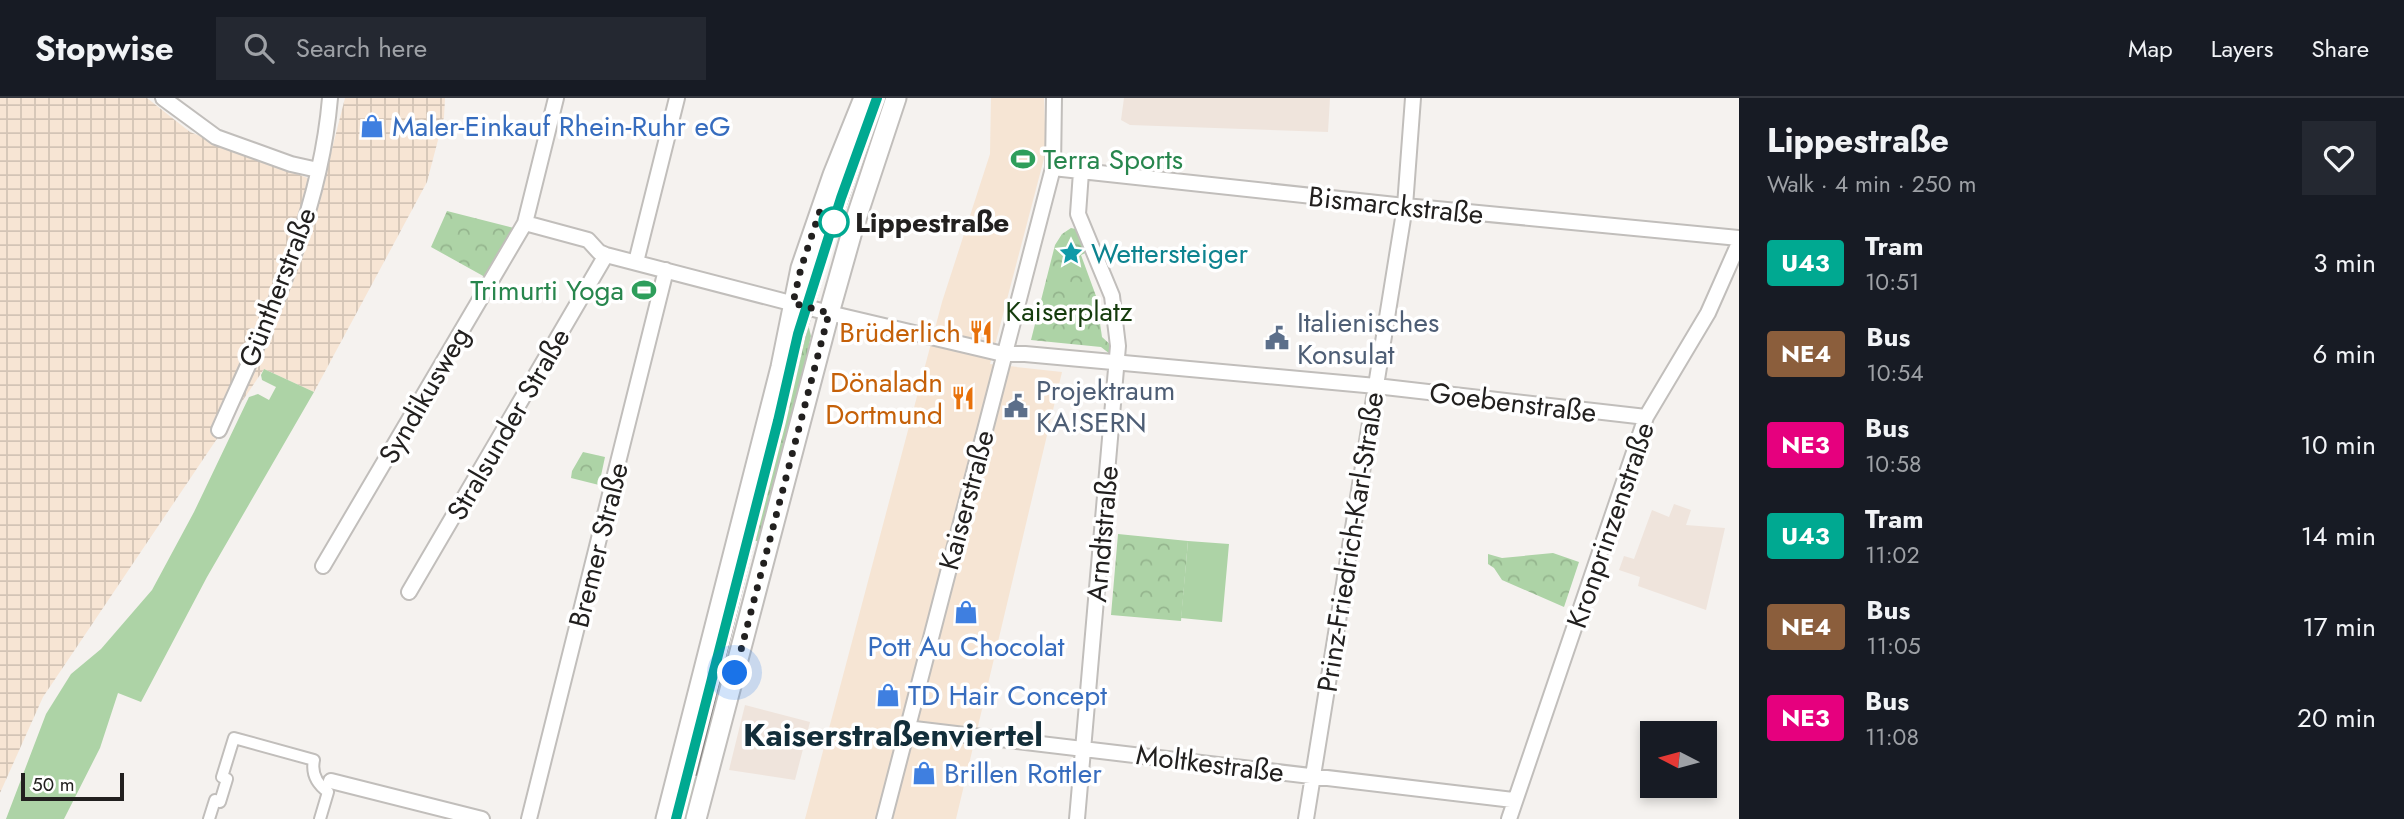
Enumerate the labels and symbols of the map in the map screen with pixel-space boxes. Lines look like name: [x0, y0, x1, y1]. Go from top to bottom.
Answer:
place label: Maler-Einkauf Rhein-Ruhr eG: [392, 106, 731, 147]
shop icon: Maler-Einkauf Rhein-Ruhr eG: [358, 112, 386, 140]
place label: Terra Sports: [1043, 139, 1183, 180]
sports icon: Terra Sports: [1009, 145, 1037, 173]
street label: Bismarckstraße: [1306, 176, 1485, 235]
street label: Güntherstraße: [228, 201, 327, 373]
place label: Lippestraße: [855, 202, 1009, 243]
marker: Lippestraße: [819, 207, 849, 237]
place label: Wettersteiger: [1091, 233, 1248, 274]
place icon: Wettersteiger: [1057, 239, 1085, 267]
place label: Trimurti Yoga: [470, 270, 624, 311]
sports icon: Trimurti Yoga: [630, 276, 658, 304]
park label: Kaiserplatz: [1005, 291, 1133, 332]
place label: Italienisches Konsulat: [1297, 302, 1439, 375]
place label: Brüderlich: [839, 312, 961, 353]
restaurant icon: Brüderlich: [967, 318, 995, 346]
street label: Syndikusweg: [369, 319, 480, 472]
street label: Stralsunder Straße: [437, 320, 580, 528]
public building icon: Italienisches Konsulat: [1263, 324, 1291, 352]
place label: Dönaladn Dortmund: [825, 362, 943, 435]
place label: Projektraum KA!SERN: [1036, 370, 1175, 443]
street label: Goebenstraße: [1427, 372, 1599, 433]
restaurant icon: Dönaladn Dortmund: [949, 384, 977, 412]
street label: Prinz-Friedrich-Karl-Straße: [1307, 389, 1394, 695]
public building icon: Projektraum KA!SERN: [1002, 392, 1030, 420]
street label: Kronprinzenstraße: [1556, 417, 1665, 634]
street label: Kaiserstraße: [928, 426, 1005, 575]
street label: Bremer Straße: [558, 458, 639, 632]
street label: Arndtstraße: [1076, 464, 1129, 604]
shop icon: Pott Au Chocolat: [952, 598, 980, 626]
place label: Pott Au Chocolat: [867, 626, 1065, 667]
your location: [717, 655, 752, 690]
place label: TD Hair Concept: [908, 675, 1107, 716]
shop icon: TD Hair Concept: [874, 681, 902, 709]
district label: Kaiserstraßenviertel: [743, 712, 1043, 758]
north arrow: [1640, 721, 1717, 798]
street label: Moltkestraße: [1134, 734, 1286, 793]
place label: Brillen Rottler: [944, 753, 1102, 794]
shop icon: Brillen Rottler: [910, 759, 938, 787]
scale bar: [21, 770, 124, 802]

